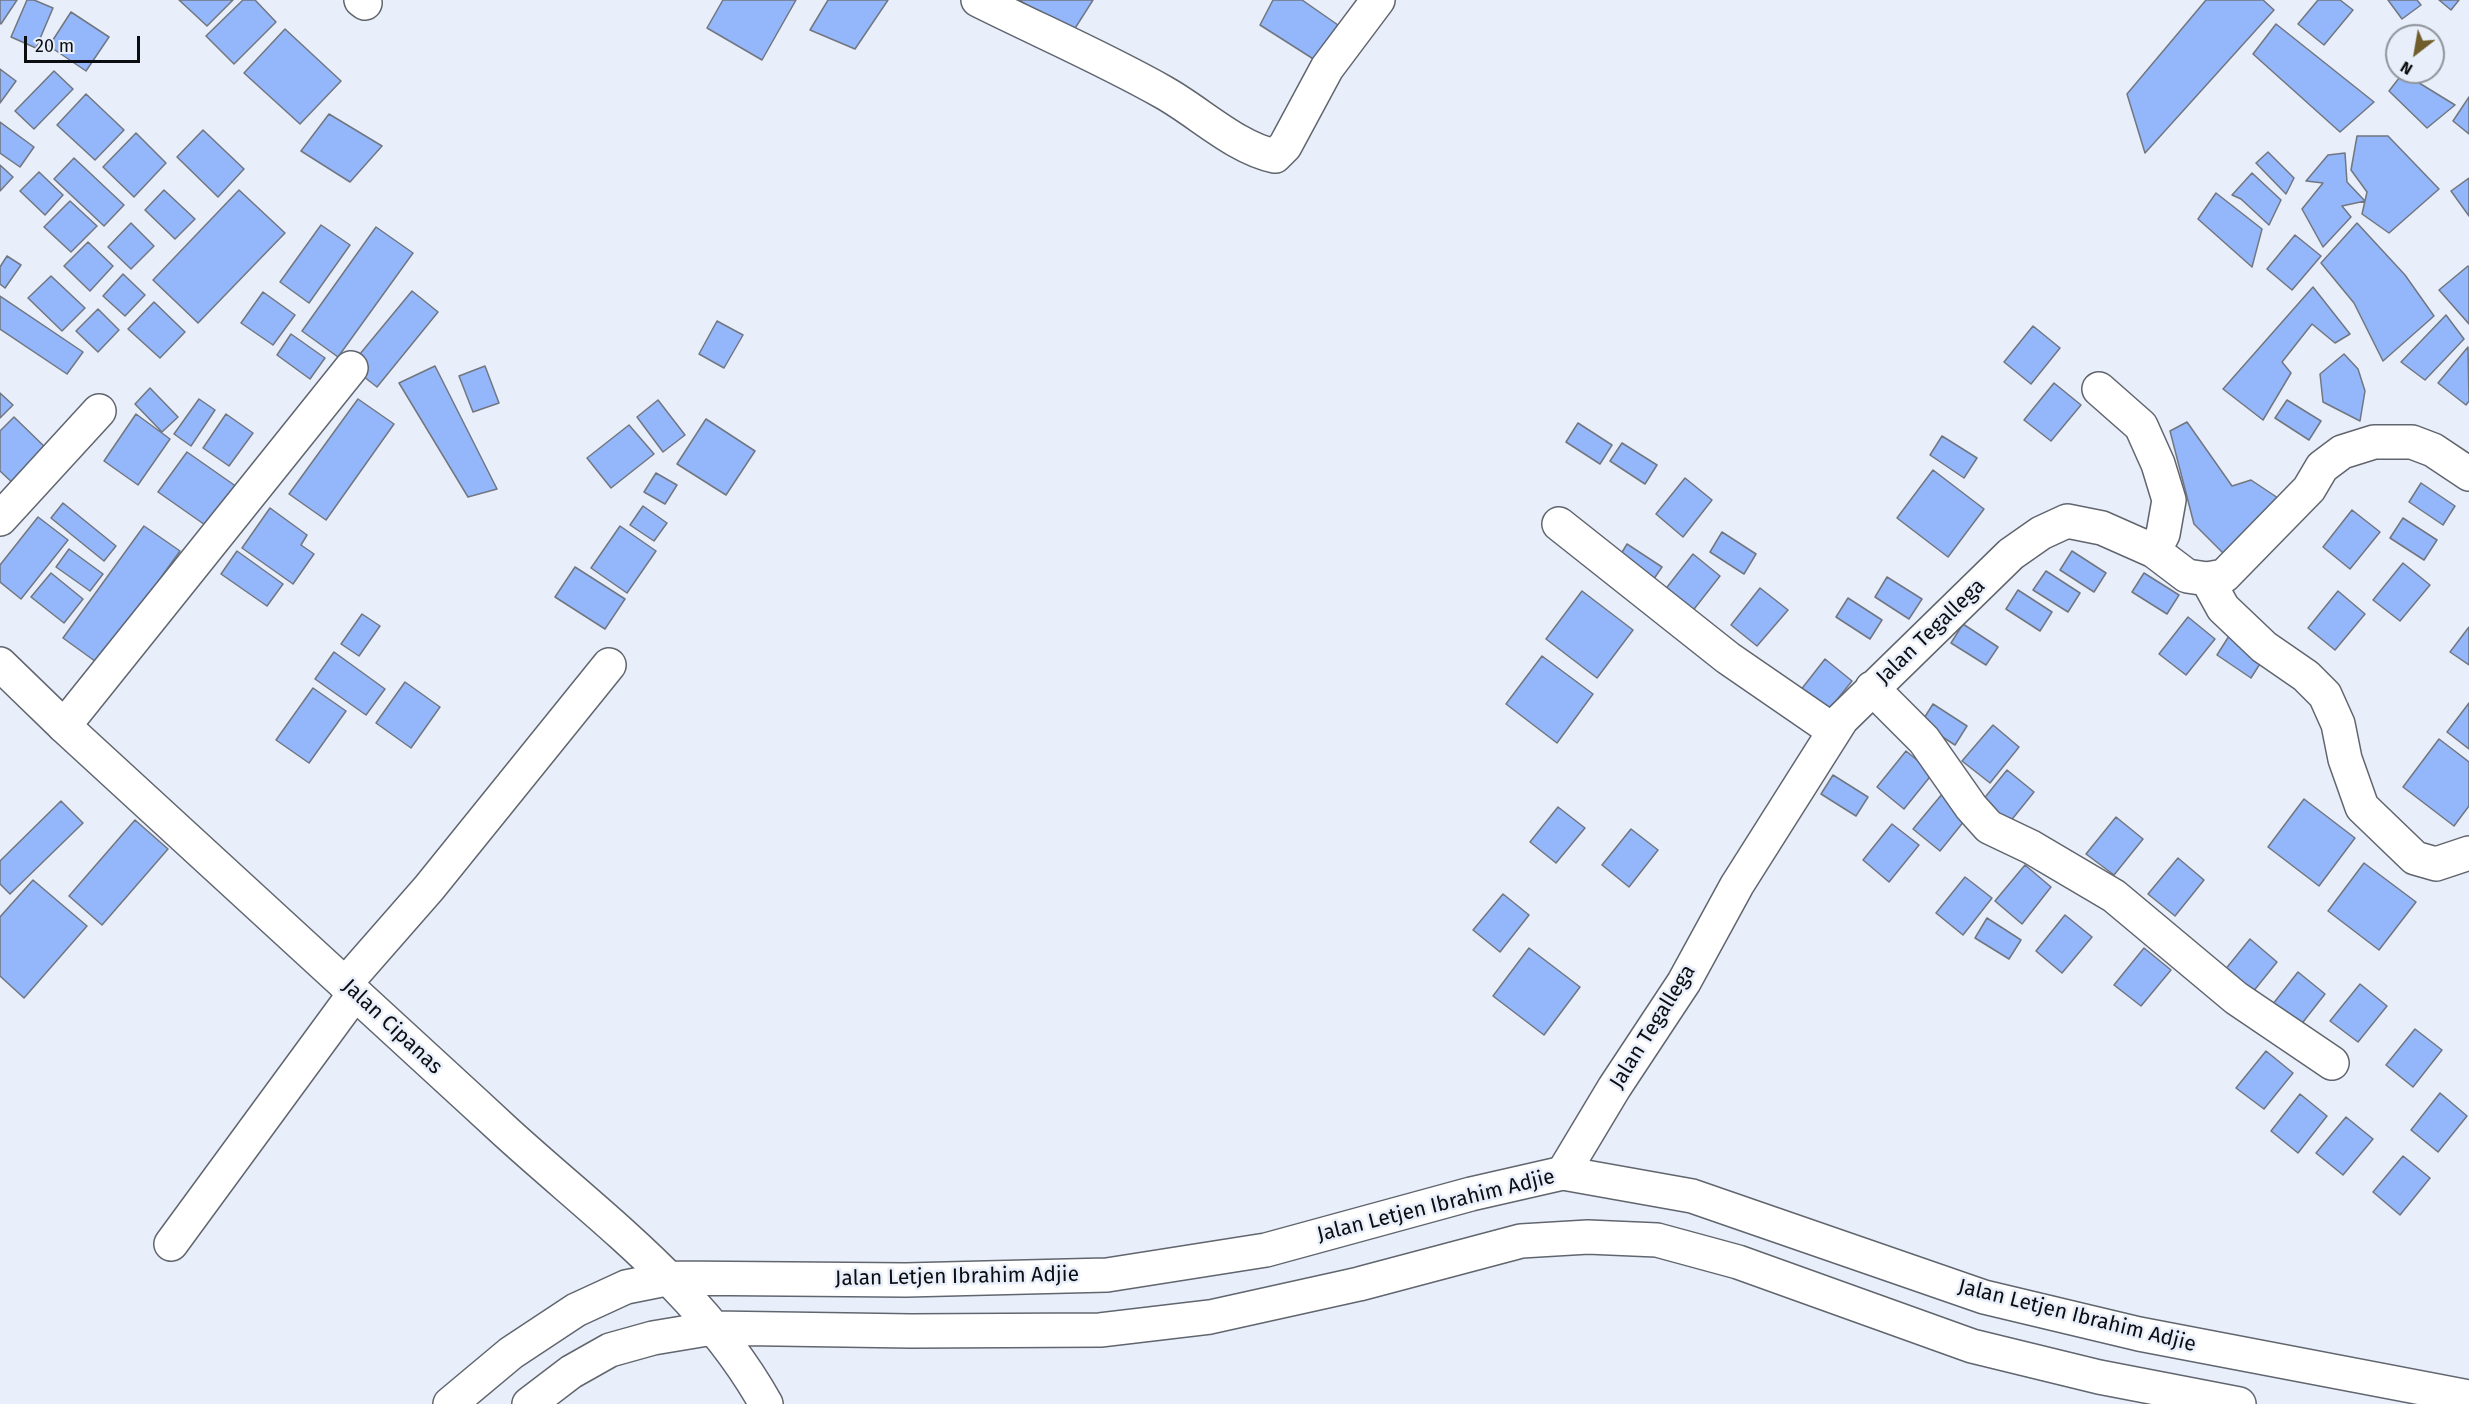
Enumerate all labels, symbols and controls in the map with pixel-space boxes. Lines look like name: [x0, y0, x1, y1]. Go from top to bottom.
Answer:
scale bar: [27, 24, 142, 62]
north arrow: [2385, 24, 2445, 84]
text: 20 m: [35, 35, 74, 57]
text: N: [2397, 57, 2416, 79]
street label: Jalan Tegallega: [1871, 574, 1991, 690]
street label: Jalan Tegallega: [1605, 960, 1701, 1094]
street label: Jalan Cipanas: [337, 974, 447, 1080]
street label: Jalan Letjen Ibrahim Adjie: [1314, 1164, 1558, 1248]
street label: Jalan Letjen Ibrahim Adjie: [835, 1262, 1079, 1292]
street label: Jalan Letjen Ibrahim Adjie: [1955, 1274, 2199, 1358]

